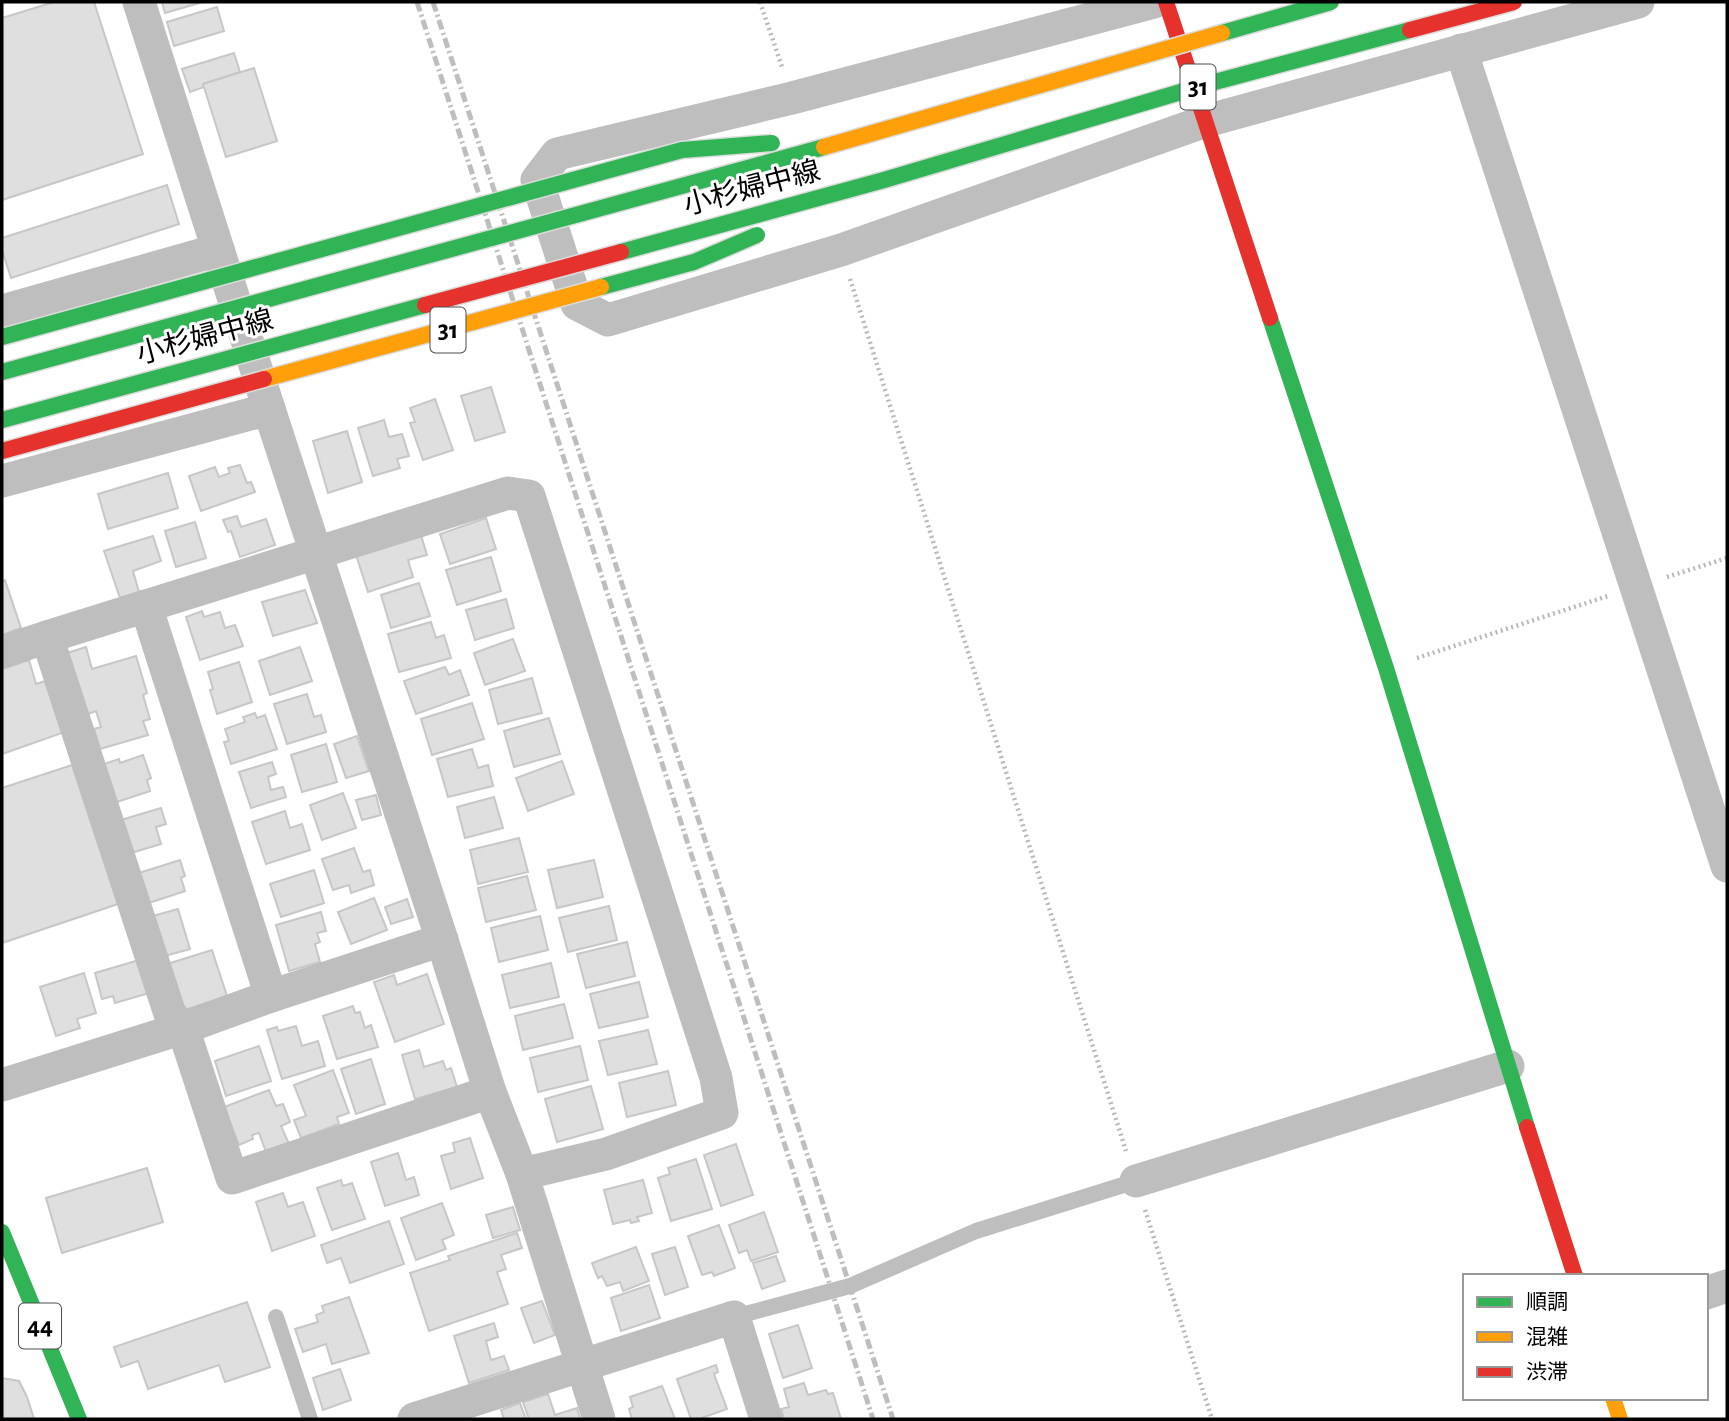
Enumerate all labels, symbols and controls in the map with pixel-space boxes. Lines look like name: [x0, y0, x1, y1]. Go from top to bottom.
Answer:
road number: 31: [1180, 64, 1216, 110]
street label: 小杉婦中線: [680, 155, 823, 221]
street label: 小杉婦中線: [133, 304, 276, 370]
road number: 31: [430, 308, 466, 352]
legend: [1463, 1274, 1708, 1400]
text: 順調: [1526, 1291, 1568, 1313]
road number: 44: [19, 1303, 61, 1348]
text: 混雑: [1526, 1326, 1568, 1348]
text: 渋滞: [1526, 1361, 1568, 1383]

